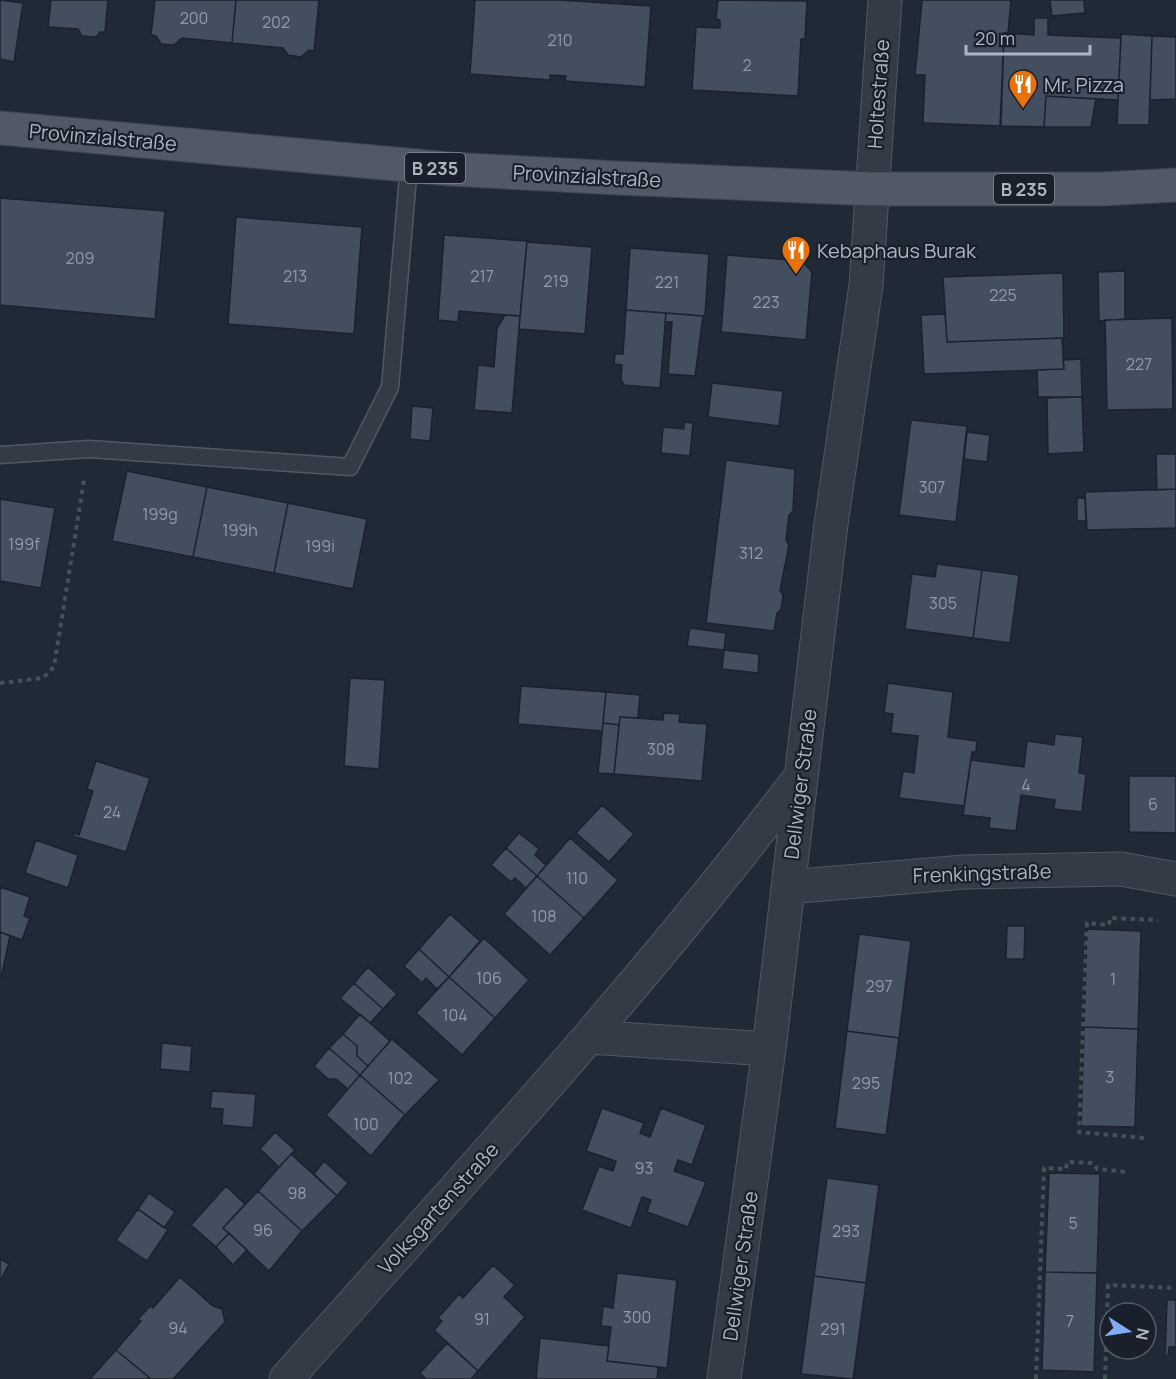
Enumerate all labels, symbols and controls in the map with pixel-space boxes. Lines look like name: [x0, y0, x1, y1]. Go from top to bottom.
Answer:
house number: 200: [180, 7, 208, 29]
house number: 202: [262, 11, 290, 33]
scale bar: [966, 18, 1090, 56]
text: 20 m: [975, 26, 1015, 50]
house number: 210: [547, 29, 573, 51]
street label: Holtestraße: [861, 38, 895, 150]
house number: 2: [742, 54, 752, 76]
restaurant icon: Mr. Pizza: [1007, 68, 1039, 110]
place label: Mr. Pizza: [1044, 71, 1124, 98]
street label: Provinzialstraße: [28, 117, 178, 157]
road number: B 235: [405, 153, 465, 183]
street label: Provinzialstraße: [512, 159, 662, 193]
road number: B 235: [994, 174, 1054, 204]
restaurant icon: Kebaphaus Burak: [780, 234, 812, 276]
place label: Kebaphaus Burak: [817, 237, 977, 264]
house number: 209: [66, 247, 94, 269]
house number: 213: [283, 265, 307, 287]
house number: 217: [470, 265, 494, 287]
house number: 219: [543, 270, 569, 292]
house number: 221: [655, 271, 679, 293]
house number: 225: [989, 284, 1017, 306]
house number: 223: [752, 291, 780, 313]
house number: 227: [1126, 353, 1152, 375]
house number: 307: [919, 476, 945, 498]
house number: 199g: [142, 503, 178, 525]
house number: 199h: [222, 519, 258, 541]
house number: 199f: [8, 533, 40, 555]
house number: 199i: [305, 535, 335, 557]
house number: 312: [739, 542, 763, 564]
house number: 305: [929, 592, 957, 614]
street label: Dellwiger Straße: [777, 707, 823, 861]
house number: 308: [647, 738, 675, 760]
house number: 4: [1021, 774, 1031, 796]
house number: 6: [1148, 793, 1158, 815]
house number: 24: [103, 801, 121, 823]
street label: Frenkingstraße: [912, 857, 1052, 889]
house number: 110: [566, 867, 588, 889]
house number: 108: [531, 905, 557, 927]
house number: 106: [476, 967, 502, 989]
house number: 1: [1110, 968, 1116, 990]
house number: 297: [866, 975, 892, 997]
house number: 104: [442, 1004, 468, 1026]
house number: 3: [1106, 1066, 1114, 1088]
house number: 102: [387, 1067, 413, 1089]
house number: 295: [852, 1072, 880, 1094]
house number: 100: [353, 1113, 379, 1135]
street label: Volksgartenstraße: [372, 1136, 504, 1280]
house number: 93: [635, 1157, 653, 1179]
house number: 98: [287, 1182, 307, 1204]
street label: Dellwiger Straße: [716, 1189, 764, 1343]
house number: 5: [1068, 1212, 1078, 1234]
house number: 96: [253, 1219, 273, 1241]
house number: 293: [832, 1220, 860, 1242]
north arrow: [1098, 1301, 1158, 1361]
house number: 300: [623, 1306, 651, 1328]
house number: 91: [474, 1308, 490, 1330]
house number: 7: [1066, 1310, 1074, 1332]
house number: 94: [168, 1317, 188, 1339]
house number: 291: [820, 1318, 846, 1340]
text: N: [1131, 1326, 1155, 1342]

